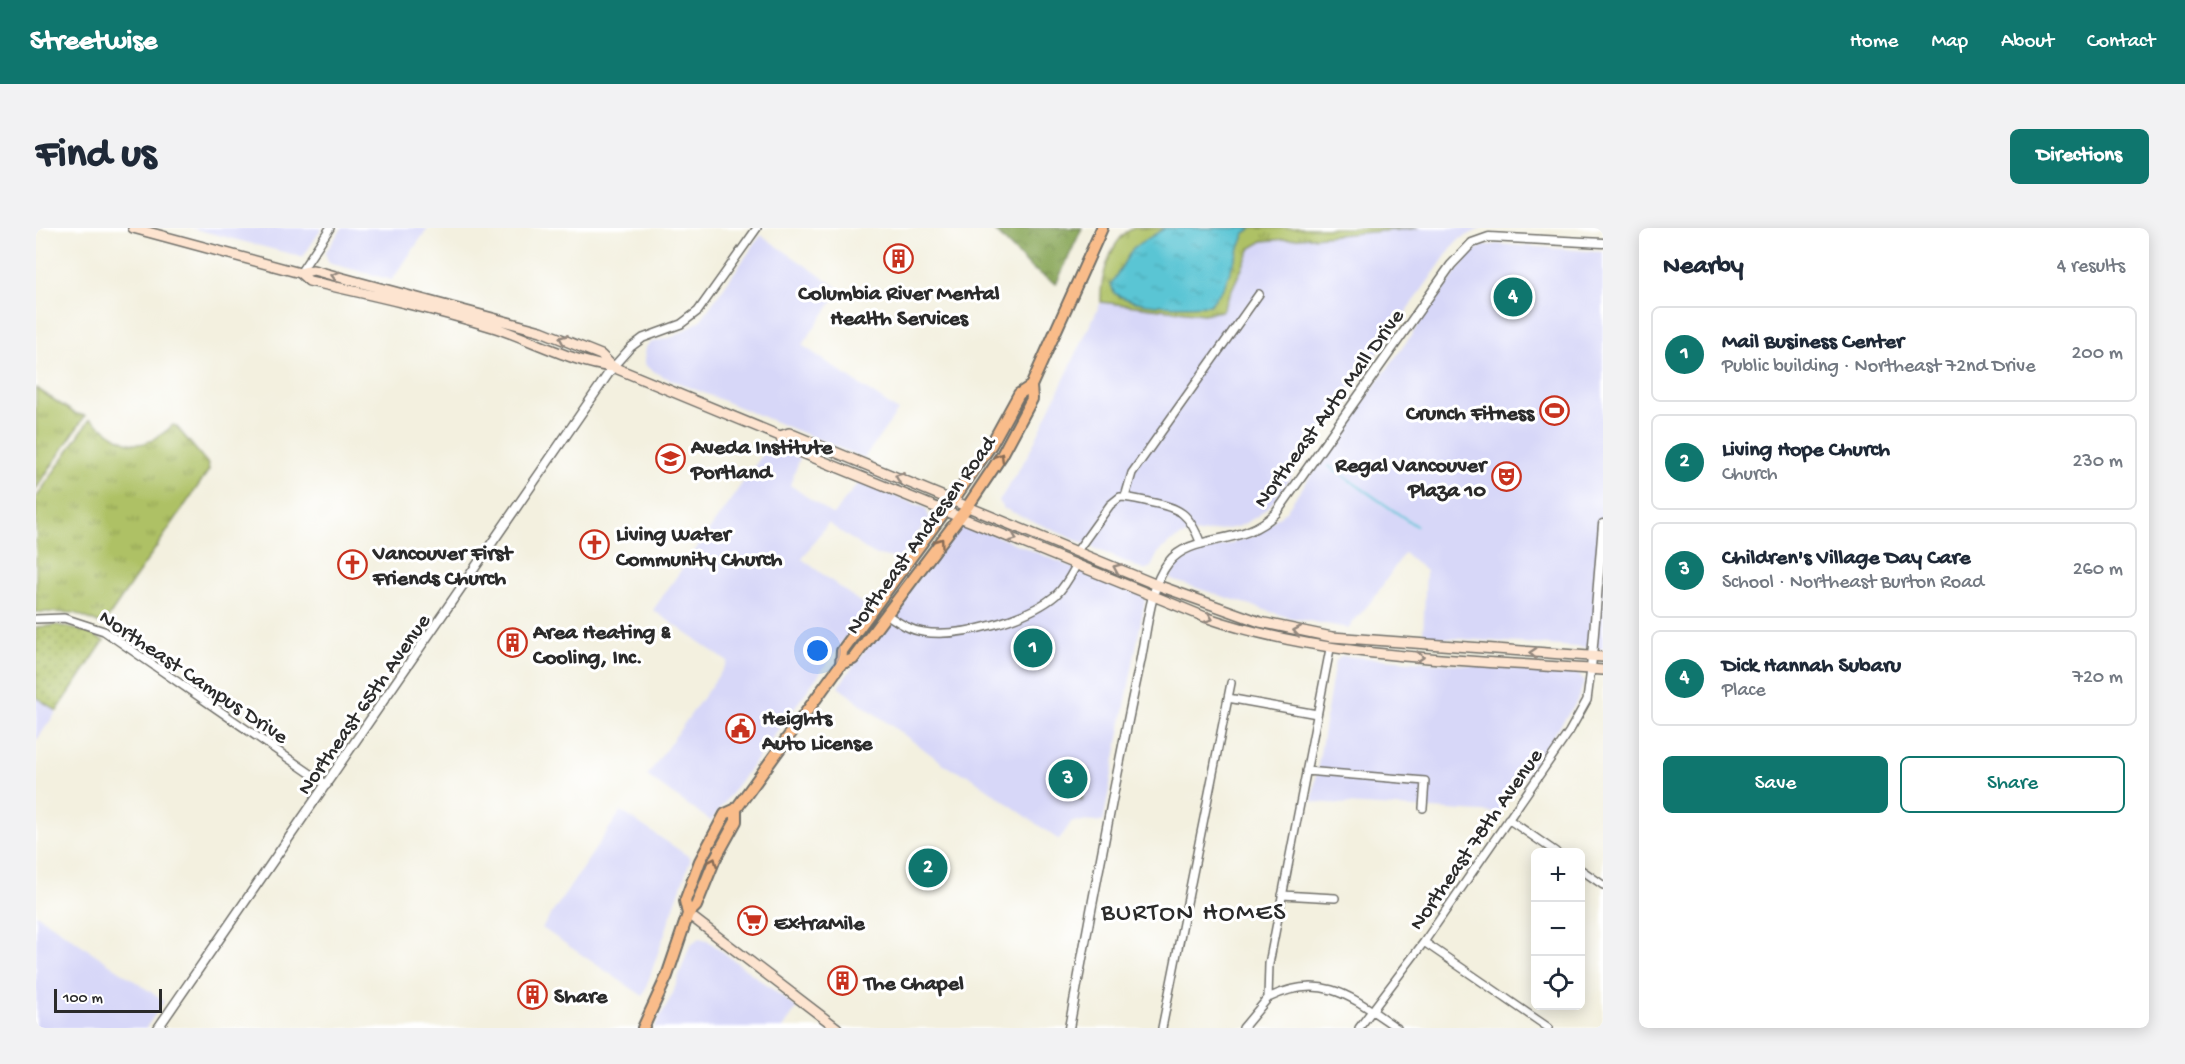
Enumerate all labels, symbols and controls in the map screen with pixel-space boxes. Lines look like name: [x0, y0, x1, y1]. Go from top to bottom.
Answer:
text: Streetwise: [30, 26, 157, 59]
text: Home: [1850, 30, 1898, 55]
text: Map: [1931, 30, 1968, 55]
text: About: [2001, 30, 2054, 55]
text: Contact: [2087, 30, 2155, 55]
button: Directions: [2010, 129, 2149, 184]
text: Find us: [36, 132, 156, 181]
building icon: Columbia River Mental Health Services: [883, 243, 915, 275]
text: Nearby: [1663, 252, 1744, 283]
text: 4 results: [2057, 256, 2125, 279]
one-way arrow: [330, 271, 341, 283]
pin: 4: [1494, 274, 1532, 320]
place label: Columbia River Mental Health Services: [797, 282, 1000, 333]
street label: Northeast Auto Mall Drive: [1249, 304, 1412, 514]
text: Mail Business Center: [1722, 330, 1904, 356]
one-way arrow: [558, 334, 569, 346]
text: 1: [1680, 343, 1689, 366]
text: 200 m: [2072, 343, 2123, 366]
text: Public building · Northeast 72nd Drive: [1722, 356, 2036, 379]
sports icon: Crunch Fitness: [1539, 395, 1571, 427]
place label: Crunch Fitness: [1405, 402, 1536, 428]
street label: Northeast Andresen Road: [842, 430, 1004, 641]
place label: Aveda Institute Portland: [690, 436, 833, 487]
text: Living Hope Church: [1722, 438, 1890, 464]
school or university icon: Aveda Institute Portland: [654, 442, 686, 474]
text: 2: [1680, 451, 1689, 474]
text: 230 m: [2073, 451, 2123, 474]
one-way arrow: [993, 453, 1004, 464]
place label: Regal Vancouver Plaza 10: [1334, 454, 1488, 505]
theatre icon: Regal Vancouver Plaza 10: [1491, 460, 1523, 492]
text: Church: [1722, 464, 1778, 487]
one-way arrow: [894, 472, 905, 485]
place label: Living Water Community Church: [615, 523, 782, 574]
church icon: Living Water Community Church: [579, 529, 611, 561]
one-way arrow: [1007, 531, 1018, 543]
one-way arrow: [932, 537, 943, 548]
place label: Vancouver First Friends Church: [372, 542, 514, 593]
text: Children's Village Day Care: [1722, 546, 1971, 572]
church icon: Vancouver First Friends Church: [336, 548, 368, 580]
text: 3: [1679, 559, 1690, 582]
text: 260 m: [2073, 559, 2123, 582]
one-way arrow: [1112, 563, 1123, 575]
text: School · Northeast Burton Road: [1722, 572, 1984, 595]
street label: Northeast Campus Drive: [93, 605, 293, 752]
street label: Northeast 65th Avenue: [293, 609, 438, 801]
one-way arrow: [1203, 611, 1213, 624]
place label: Area Heating & Cooling, Inc.: [532, 621, 672, 672]
one-way arrow: [1293, 625, 1303, 638]
pin: 1: [1014, 626, 1052, 670]
building icon: Area Heating & Cooling, Inc.: [496, 627, 528, 659]
your location: [803, 636, 832, 665]
one-way arrow: [1529, 646, 1538, 659]
one-way arrow: [1416, 650, 1425, 663]
text: Dick Hannah Subaru: [1722, 654, 1901, 680]
text: 4: [1680, 667, 1689, 690]
text: 720 m: [2073, 667, 2123, 690]
text: Place: [1722, 680, 1766, 703]
place label: Heights Auto License: [761, 707, 873, 758]
public building icon: Heights Auto License: [725, 713, 757, 745]
street label: Northeast 78th Avenue: [1405, 744, 1550, 936]
pin: 3: [1048, 756, 1088, 802]
button: Save: [1663, 756, 1888, 813]
button: Share: [1900, 756, 2125, 813]
pin: 2: [908, 846, 948, 890]
map controls: [1531, 848, 1585, 1010]
button: +: [1531, 848, 1585, 902]
one-way arrow: [706, 858, 718, 869]
district label: BURTON HOMES: [1100, 899, 1287, 930]
button: −: [1531, 902, 1585, 956]
supermarket icon: ExtraMile: [737, 905, 769, 937]
place label: ExtraMile: [774, 912, 865, 938]
button: locate: [1531, 956, 1585, 1010]
building icon: The Chapel: [827, 965, 859, 997]
place label: The Chapel: [862, 972, 964, 998]
building icon: Share: [517, 978, 549, 1010]
place label: Share: [554, 985, 608, 1011]
scale bar: [54, 986, 162, 1014]
text: 100 m: [63, 990, 103, 1009]

